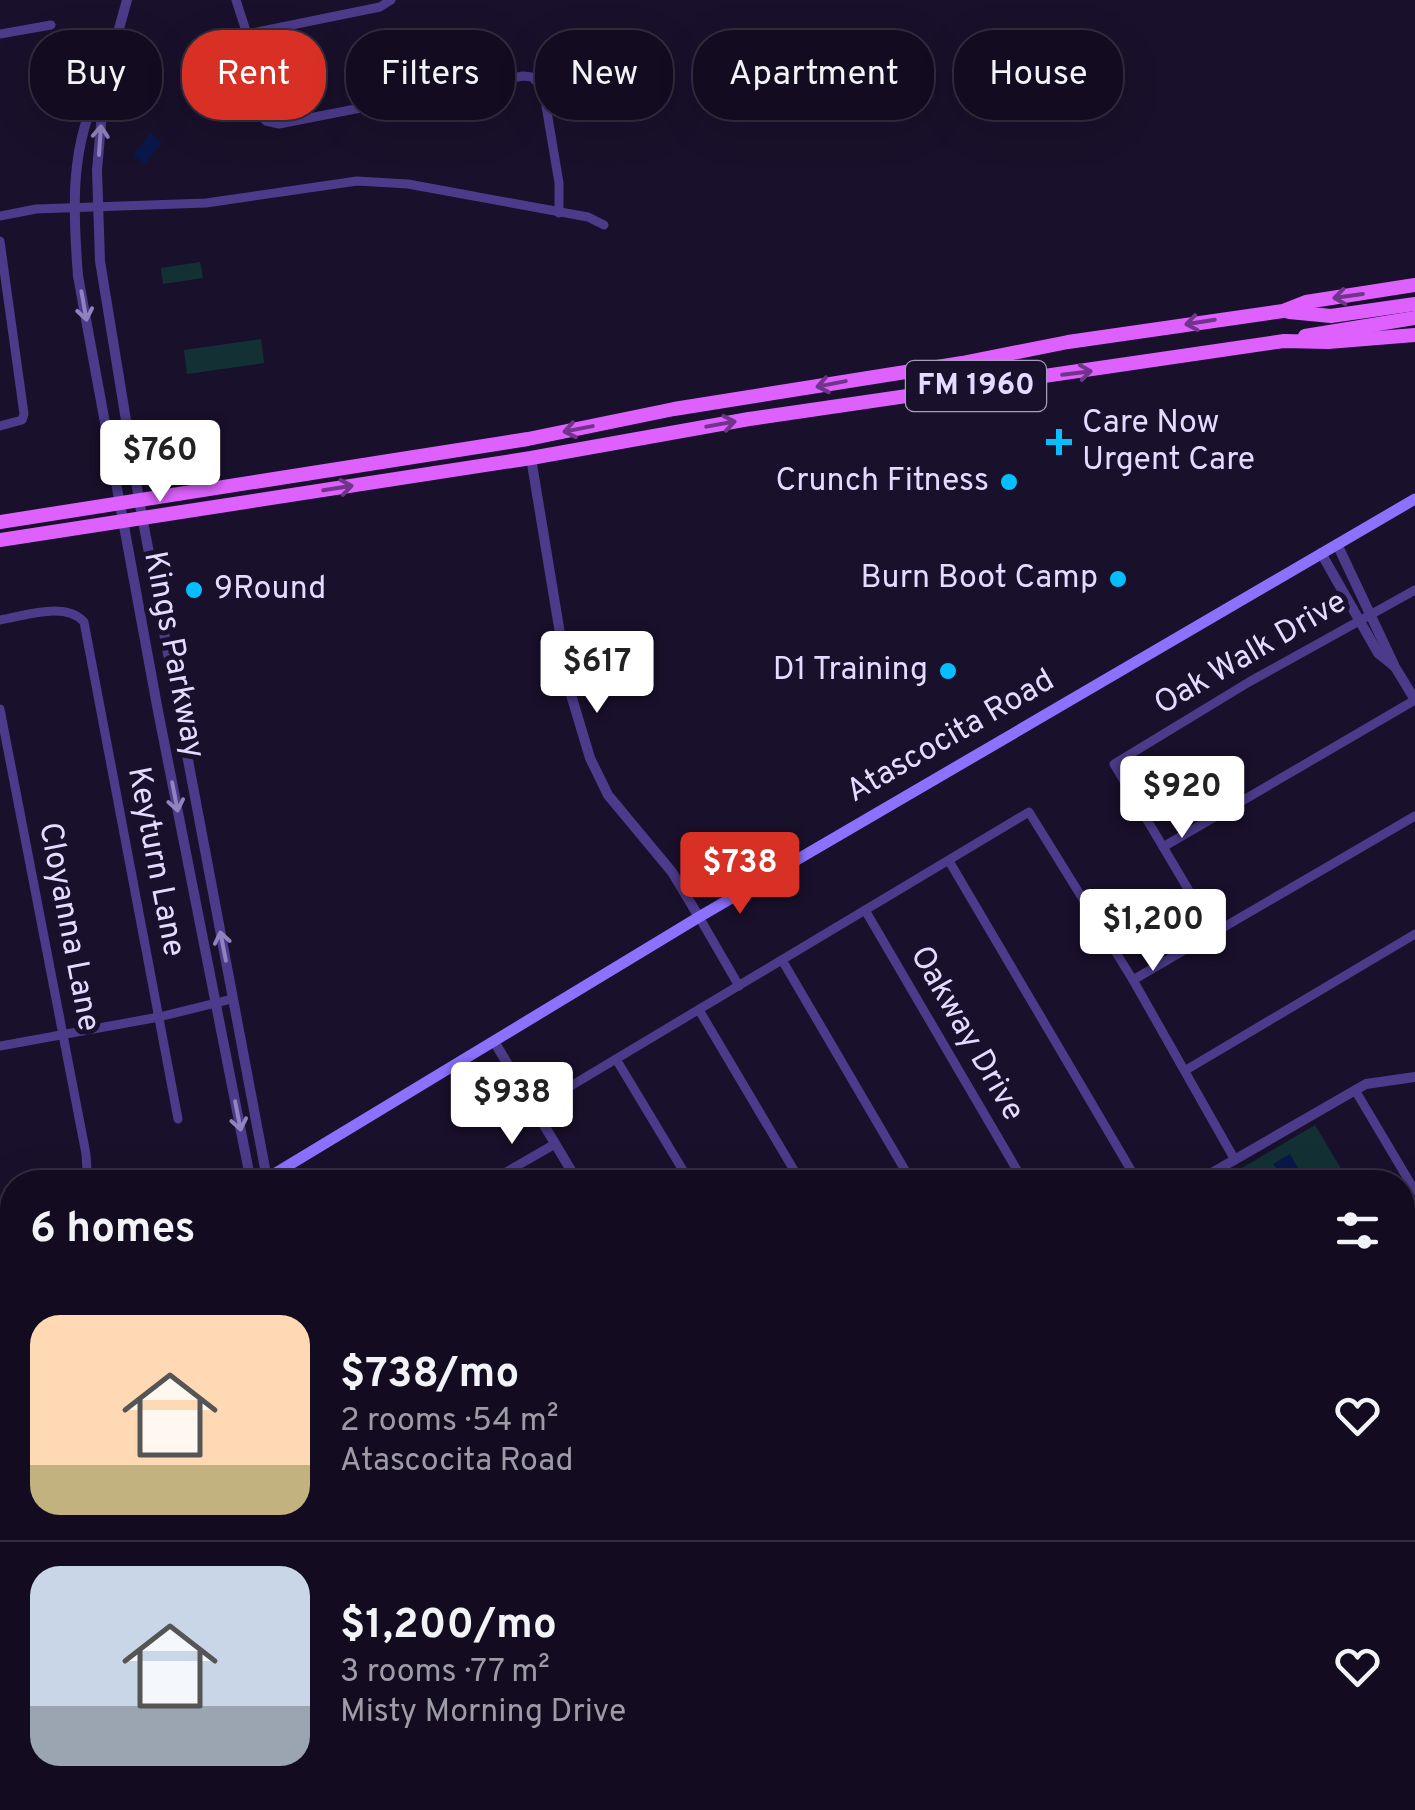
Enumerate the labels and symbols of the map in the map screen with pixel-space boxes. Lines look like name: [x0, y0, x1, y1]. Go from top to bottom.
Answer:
one-way arrow: [90, 125, 109, 157]
one-way arrow: [1333, 287, 1365, 305]
one-way arrow: [75, 289, 94, 321]
one-way arrow: [1184, 313, 1217, 331]
road number: FM 1960: [906, 361, 1046, 411]
one-way arrow: [1060, 363, 1093, 382]
one-way arrow: [815, 375, 848, 394]
place label: Care Now Urgent Care: [1082, 404, 1255, 481]
one-way arrow: [704, 414, 736, 433]
pin: $760: [101, 420, 219, 505]
one-way arrow: [563, 420, 595, 439]
marker: Care Now Urgent Care: [1046, 429, 1072, 455]
place label: Crunch Fitness: [776, 462, 989, 502]
marker: Crunch Fitness: [998, 471, 1020, 493]
one-way arrow: [321, 478, 354, 497]
street label: Kings Parkway: [133, 548, 213, 762]
place label: Burn Boot Camp: [861, 559, 1098, 599]
marker: Burn Boot Camp: [1107, 568, 1129, 590]
place label: 9Round: [214, 570, 326, 610]
marker: 9Round: [183, 579, 205, 601]
street label: Oak Walk Drive: [1148, 583, 1354, 725]
pin: $617: [538, 631, 656, 716]
place label: D1 Training: [773, 651, 928, 691]
marker: D1 Training: [937, 660, 959, 682]
street label: Atascocita Road: [840, 661, 1062, 813]
pin: $920: [1123, 756, 1241, 841]
street label: Keyturn Lane: [117, 764, 193, 960]
one-way arrow: [167, 780, 186, 812]
street label: Cloyanna Lane: [28, 819, 108, 1035]
pin: $738: [681, 832, 799, 917]
pin: $1,200: [1072, 889, 1234, 974]
one-way arrow: [212, 931, 231, 963]
street label: Oakway Drive: [900, 939, 1032, 1129]
pin: $938: [453, 1062, 571, 1147]
one-way arrow: [230, 1099, 249, 1131]

